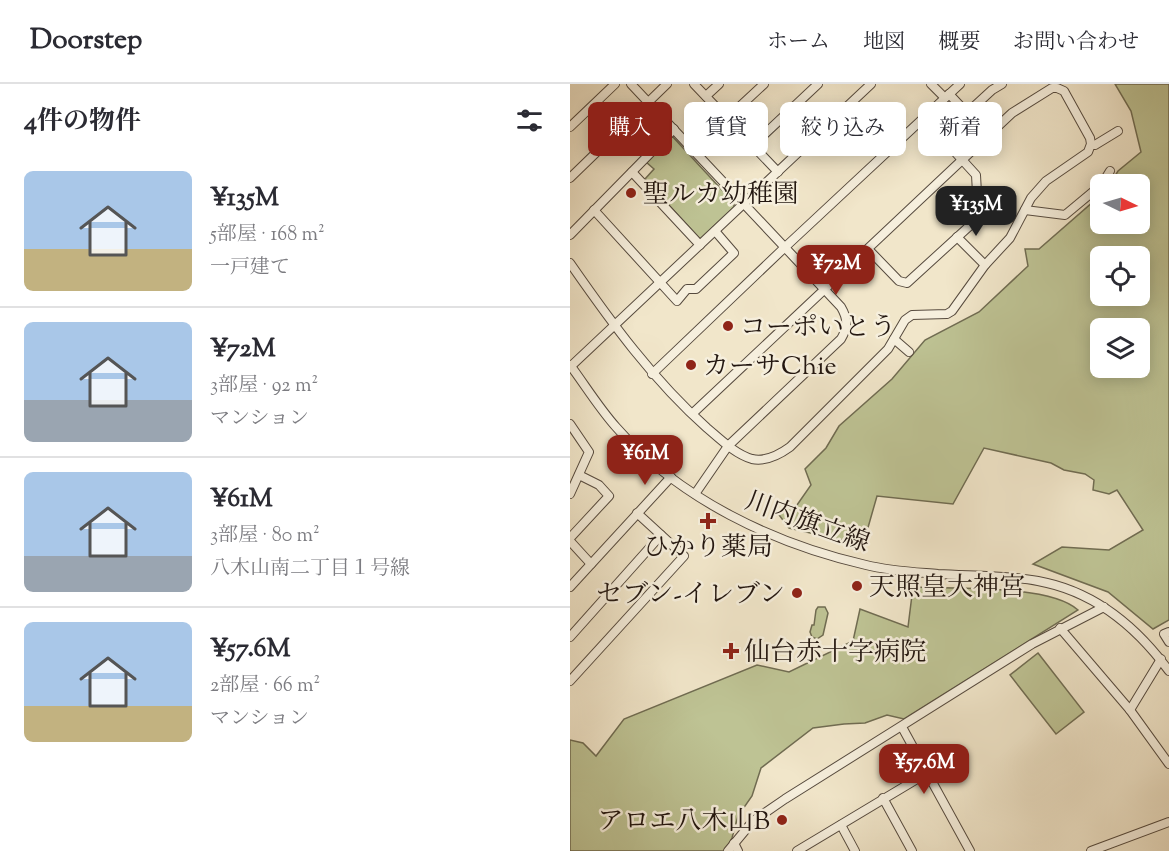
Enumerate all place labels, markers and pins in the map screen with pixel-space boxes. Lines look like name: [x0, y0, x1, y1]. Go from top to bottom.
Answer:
place label: 聖ルカ幼稚園: [643, 177, 799, 214]
marker: 聖ルカ幼稚園: [624, 186, 638, 200]
pin: ¥135M: [934, 186, 1018, 237]
pin: ¥72M: [800, 245, 872, 296]
place label: コーポいとう: [740, 310, 896, 347]
marker: コーポいとう: [721, 319, 735, 333]
place label: カーサChie: [703, 349, 837, 386]
marker: カーサChie: [684, 358, 698, 372]
pin: ¥61M: [609, 435, 681, 486]
marker: ひかり薬局: [701, 514, 715, 528]
place label: ひかり薬局: [643, 530, 773, 567]
place label: 天照皇大神宮: [869, 570, 1025, 607]
place label: セブン-イレブン: [596, 577, 785, 614]
marker: 天照皇大神宮: [850, 579, 864, 593]
marker: セブン-イレブン: [790, 586, 804, 600]
place label: 仙台赤十字病院: [744, 635, 926, 672]
marker: 仙台赤十字病院: [722, 642, 740, 660]
pin: ¥57.6M: [875, 744, 973, 795]
place label: アロエ八木山B: [598, 804, 770, 841]
marker: アロエ八木山B: [775, 813, 789, 827]

